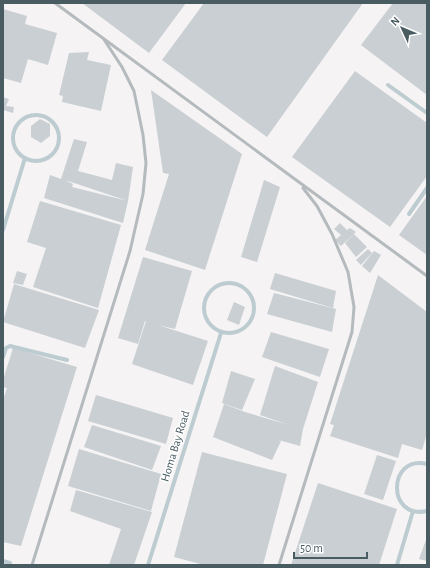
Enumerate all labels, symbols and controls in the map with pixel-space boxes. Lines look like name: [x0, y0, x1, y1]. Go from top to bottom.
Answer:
north arrow: [382, 8, 422, 48]
text: N: [389, 15, 402, 28]
street label: Homa Bay Road: [158, 409, 192, 483]
scale bar: [294, 534, 367, 560]
text: 50 m: [300, 542, 323, 554]

